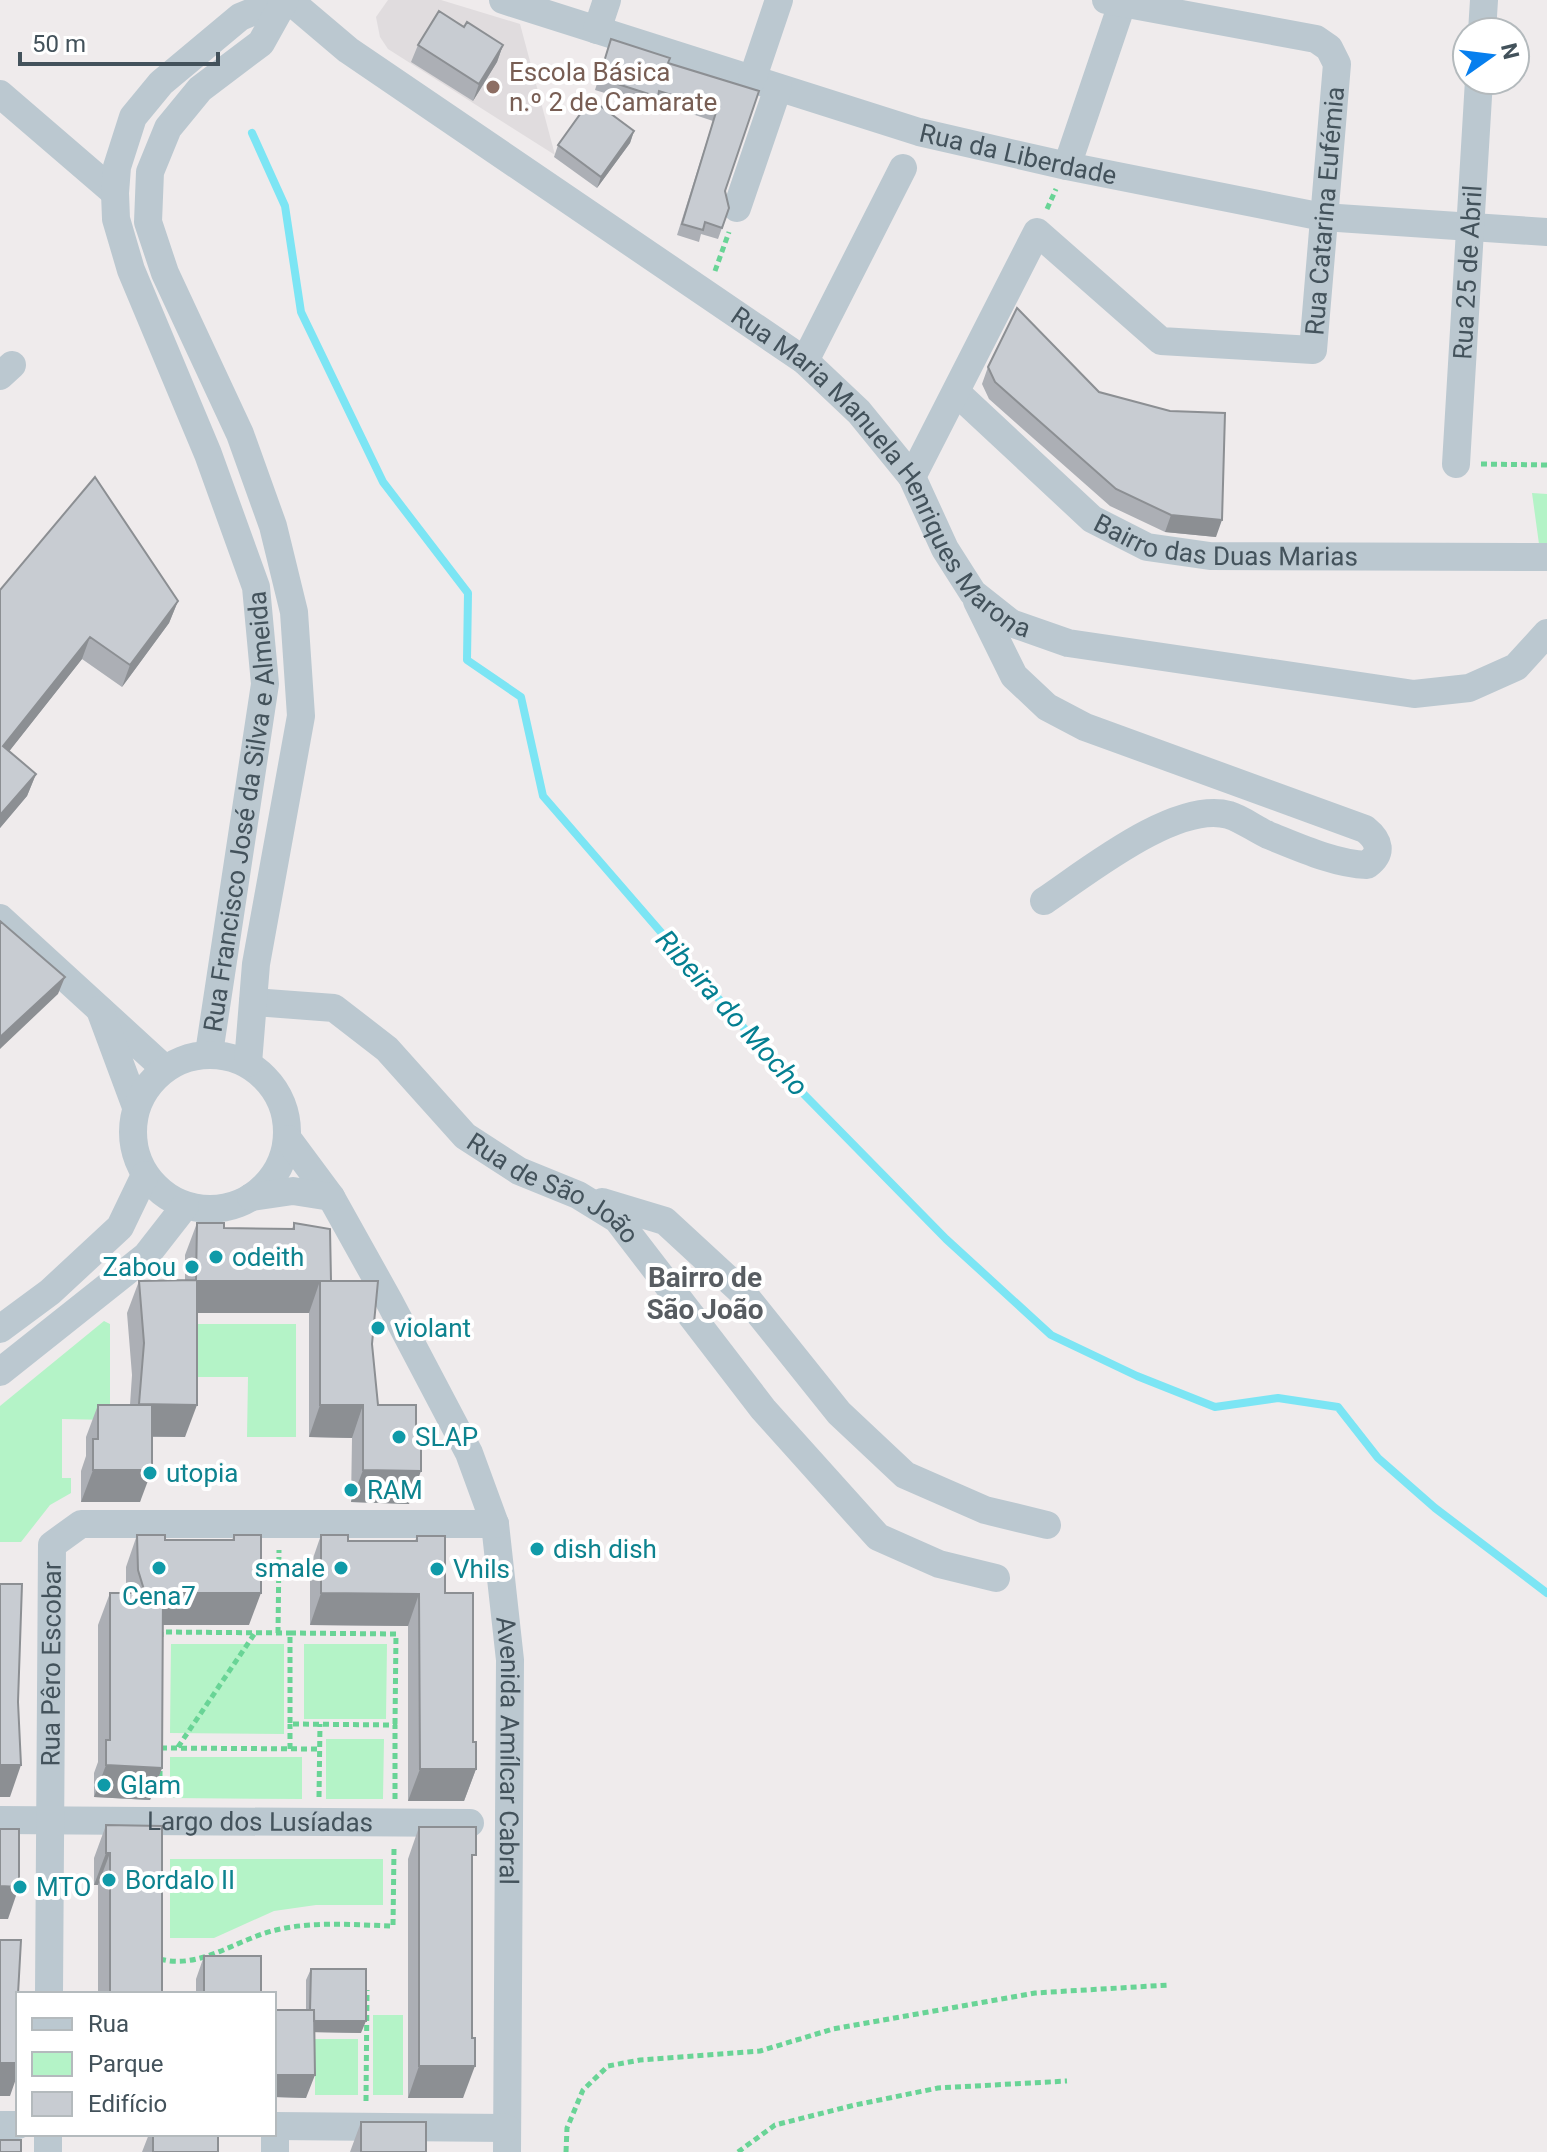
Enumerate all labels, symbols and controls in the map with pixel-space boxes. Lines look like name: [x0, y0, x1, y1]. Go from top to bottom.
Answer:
scale bar: [20, 16, 218, 66]
north arrow: [1451, 16, 1531, 96]
text: 50 m: [32, 30, 86, 58]
text: N: [1496, 41, 1524, 62]
place label: Escola Básica n.º 2 de Camarate: [509, 57, 717, 117]
marker: Escola Básica n.º 2 de Camarate: [484, 78, 502, 96]
street label: Rua Catarina Eufémia: [1299, 85, 1350, 337]
street label: Rua da Liberdade: [917, 118, 1119, 191]
street label: Rua 25 de Abril: [1447, 184, 1488, 360]
street label: Rua Maria Manuela Henriques Marona: [726, 300, 1034, 644]
street label: Bairro das Duas Marias: [1089, 508, 1358, 571]
street label: Rua Francisco José da Silva e Almeida: [197, 590, 280, 1034]
water label: Ribeira do Mocho: [649, 923, 815, 1103]
street label: Rua de São João: [461, 1126, 645, 1249]
place label: odeith: [232, 1242, 304, 1272]
marker: odeith: [207, 1248, 225, 1266]
place label: Zabou: [103, 1252, 176, 1282]
marker: Zabou: [183, 1258, 201, 1276]
district label: Bairro de São João: [646, 1261, 764, 1326]
place label: violant: [394, 1313, 471, 1343]
marker: violant: [369, 1319, 387, 1337]
place label: SLAP: [415, 1422, 478, 1452]
marker: SLAP: [390, 1428, 408, 1446]
place label: utopia: [166, 1458, 238, 1488]
marker: utopia: [141, 1464, 159, 1482]
place label: RAM: [367, 1475, 423, 1505]
marker: RAM: [342, 1481, 360, 1499]
place label: dish dish: [553, 1534, 657, 1564]
marker: dish dish: [528, 1540, 546, 1558]
place label: smale: [255, 1553, 325, 1583]
place label: Vhils: [453, 1554, 510, 1584]
marker: Cena7: [150, 1559, 168, 1577]
marker: smale: [332, 1559, 350, 1577]
marker: Vhils: [428, 1560, 446, 1578]
street label: Rua Pêro Escobar: [36, 1561, 67, 1767]
place label: Cena7: [122, 1581, 196, 1611]
street label: Avenida Amílcar Cabral: [490, 1615, 525, 1885]
place label: Glam: [120, 1770, 181, 1800]
marker: Glam: [95, 1776, 113, 1794]
street label: Largo dos Lusíadas: [147, 1806, 373, 1837]
place label: Bordalo II: [125, 1865, 235, 1895]
marker: Bordalo II: [100, 1871, 118, 1889]
place label: MTO: [36, 1872, 91, 1902]
marker: MTO: [11, 1878, 29, 1896]
legend: [16, 1992, 276, 2136]
text: Rua: [88, 2010, 129, 2038]
text: Parque: [88, 2050, 164, 2078]
text: Edifício: [88, 2090, 167, 2118]

